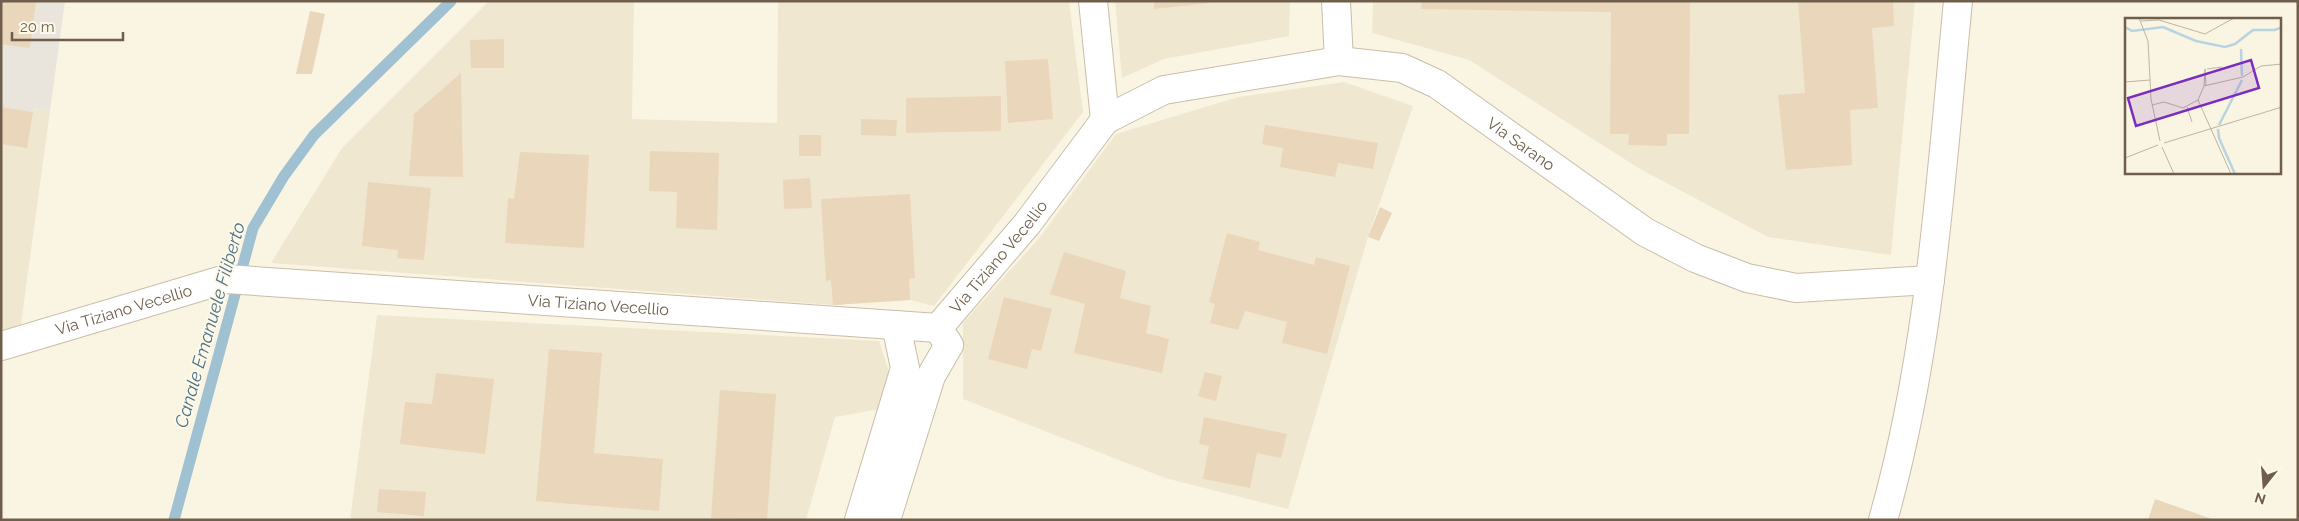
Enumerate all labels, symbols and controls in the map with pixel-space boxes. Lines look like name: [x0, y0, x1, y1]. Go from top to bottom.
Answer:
scale bar: [12, 10, 124, 42]
text: 20 m: [20, 18, 55, 36]
inset map: [2125, 18, 2282, 174]
street label: Via Sarano: [1483, 114, 1558, 175]
street label: Via Tiziano Vecellio: [946, 197, 1051, 317]
water label: Canale Emanuele Filiberto: [170, 220, 249, 430]
street label: Via Tiziano Vecellio: [53, 281, 194, 339]
street label: Via Tiziano Vecellio: [527, 291, 670, 319]
north arrow: [2239, 461, 2289, 511]
text: N: [2253, 489, 2268, 508]

